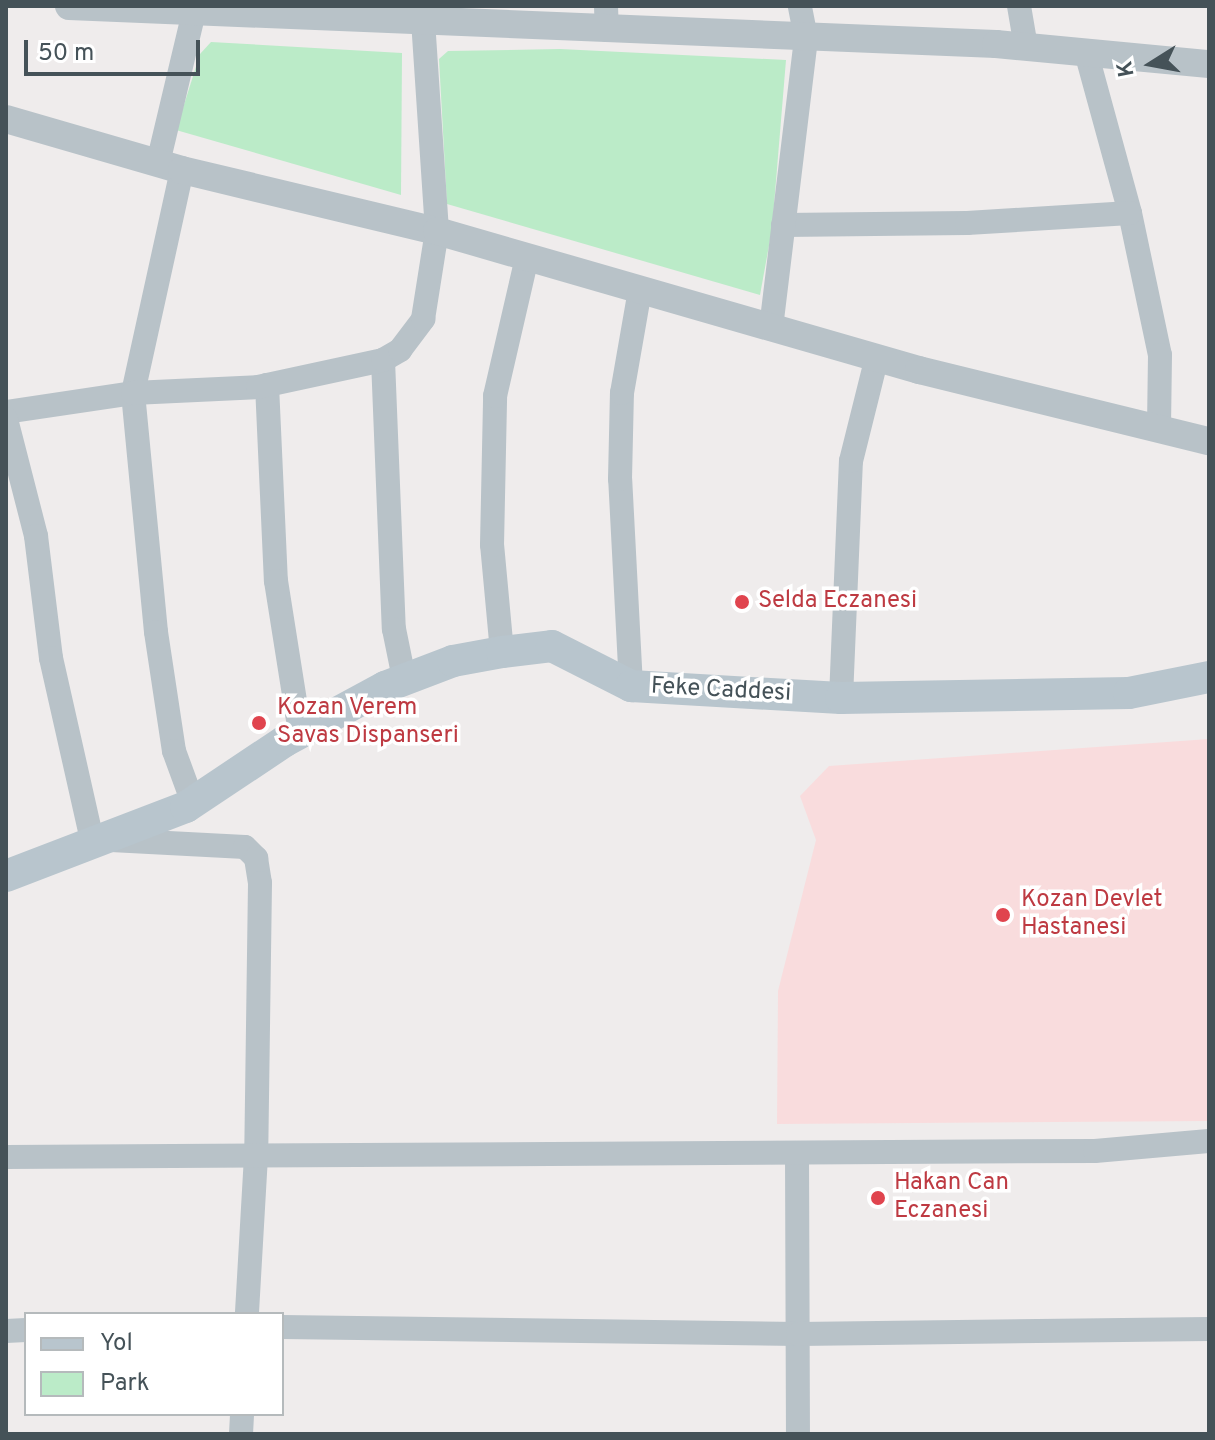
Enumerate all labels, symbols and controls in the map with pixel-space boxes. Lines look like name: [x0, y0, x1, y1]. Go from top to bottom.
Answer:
scale bar: [28, 24, 204, 74]
north arrow: [1111, 24, 1191, 104]
text: 50 m: [38, 39, 94, 69]
text: K: [1112, 58, 1142, 79]
place label: Selda Eczanesi: [758, 588, 917, 616]
marker: Selda Eczanesi: [733, 593, 751, 611]
street label: Feke Caddesi: [650, 673, 792, 709]
place label: Kozan Verem Savas Dispanseri: [277, 695, 459, 751]
marker: Kozan Verem Savas Dispanseri: [248, 712, 270, 734]
place label: Kozan Devlet Hastanesi: [1021, 887, 1162, 943]
marker: Kozan Devlet Hastanesi: [992, 904, 1014, 926]
place label: Hakan Can Eczanesi: [894, 1170, 1009, 1226]
marker: Hakan Can Eczanesi: [869, 1189, 887, 1207]
legend: [24, 1312, 284, 1416]
text: Yol: [100, 1329, 133, 1359]
text: Park: [100, 1369, 150, 1399]

